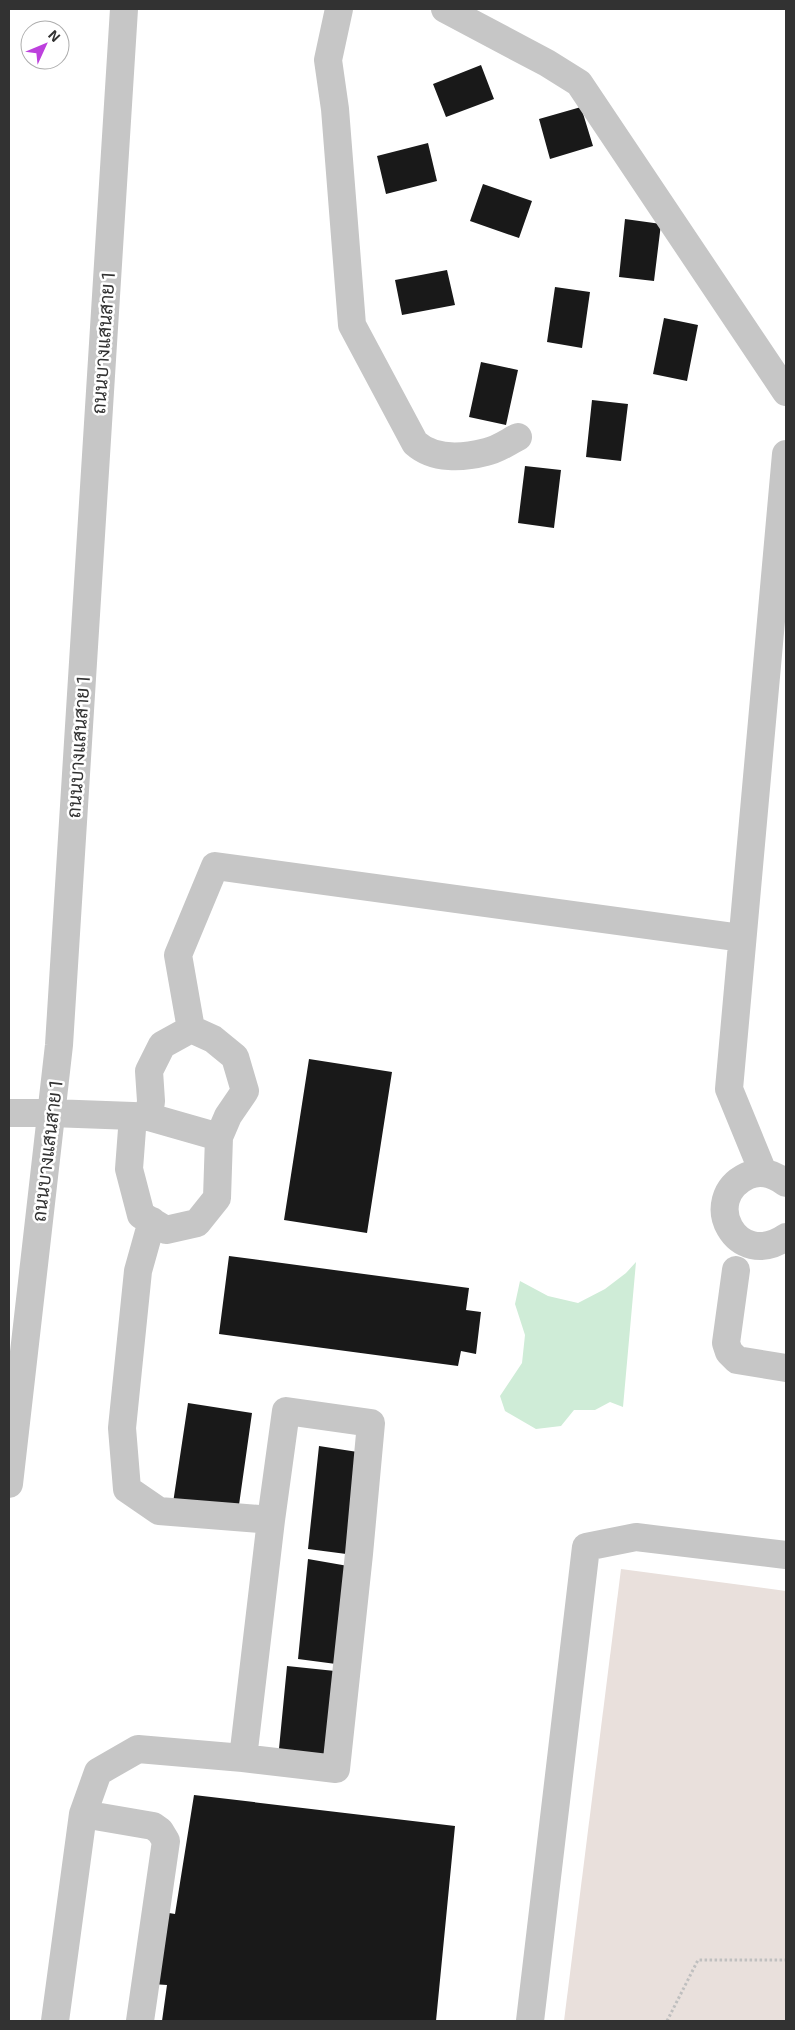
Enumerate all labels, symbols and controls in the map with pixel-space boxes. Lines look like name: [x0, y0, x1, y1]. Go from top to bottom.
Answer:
north arrow: [20, 20, 70, 70]
text: N: [45, 26, 64, 45]
street label: ถนนบางแสนสาย 1: [86, 271, 119, 415]
street label: ถนนบางแสนสาย 1: [61, 675, 94, 819]
street label: ถนนบางแสนสาย 1: [26, 1079, 67, 1223]

